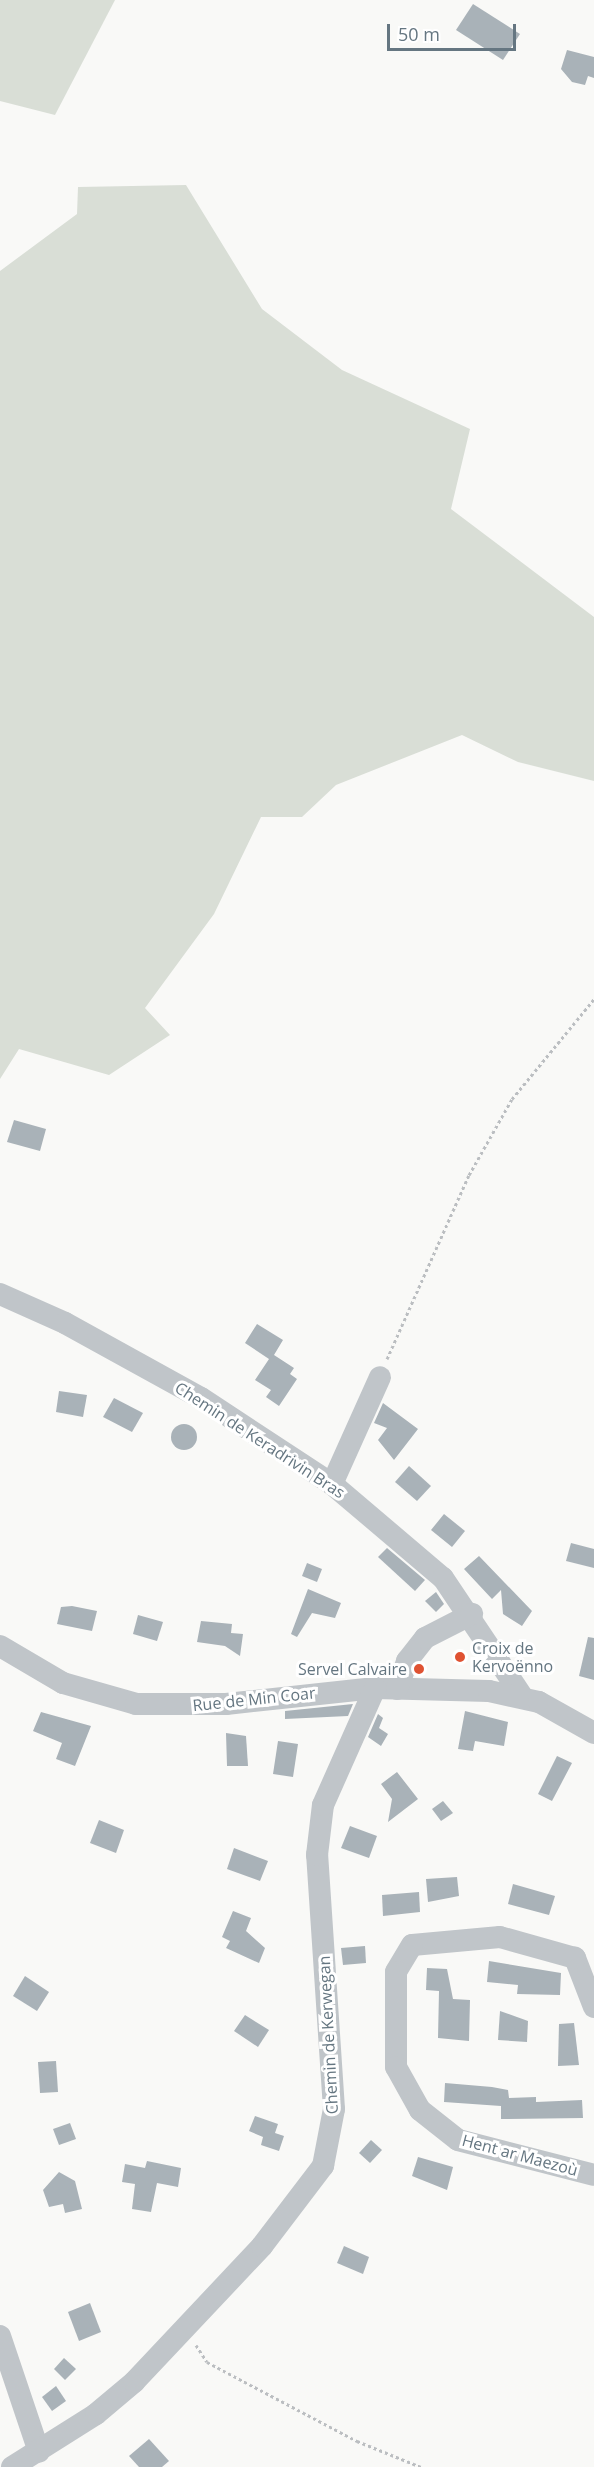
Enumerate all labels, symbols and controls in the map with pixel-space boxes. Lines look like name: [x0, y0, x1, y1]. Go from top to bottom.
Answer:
scale bar: [390, 12, 519, 50]
text: 50 m: [398, 22, 440, 46]
street label: Chemin de Keradrivin Bras: [171, 1378, 349, 1502]
place label: Croix de Kervoënno: [472, 1638, 553, 1676]
marker: Croix de Kervoënno: [453, 1650, 467, 1664]
place label: Servel Calvaire: [298, 1659, 407, 1679]
marker: Servel Calvaire: [412, 1662, 426, 1676]
street label: Rue de Min Coar: [192, 1683, 316, 1715]
street label: Chemin de Kerwegan: [314, 1955, 342, 2115]
street label: Hent ar Maezoù: [460, 2130, 580, 2180]

